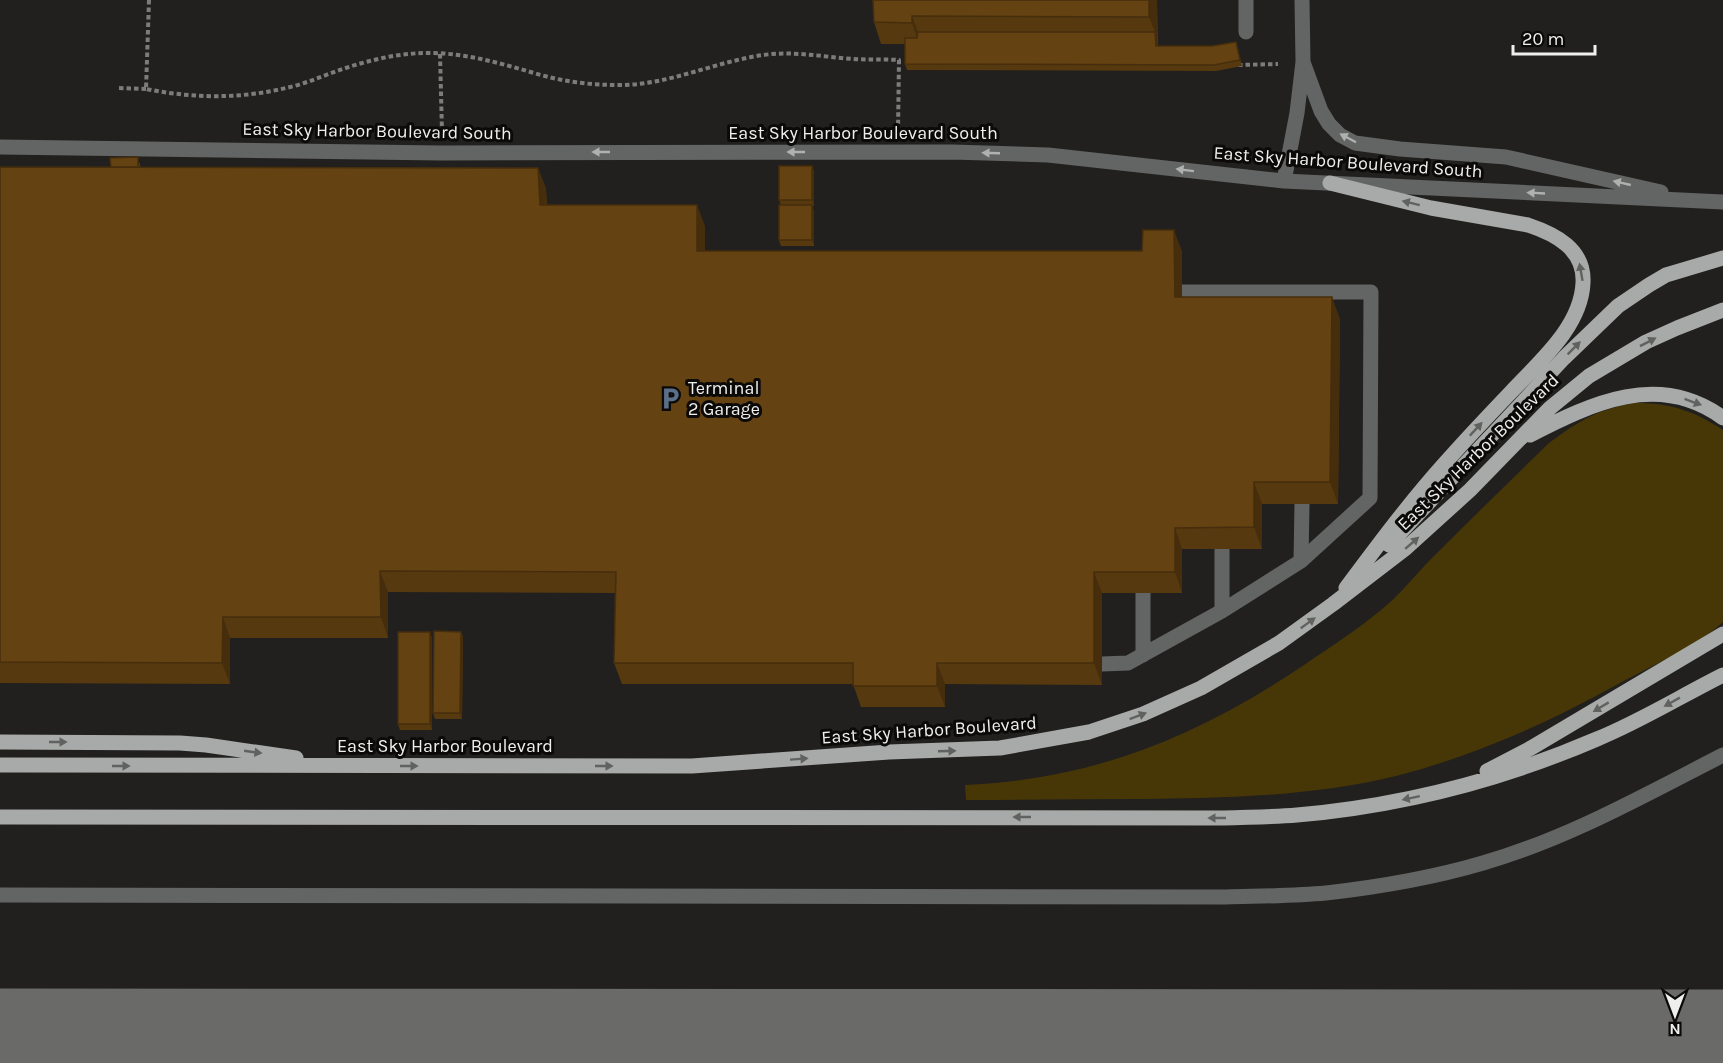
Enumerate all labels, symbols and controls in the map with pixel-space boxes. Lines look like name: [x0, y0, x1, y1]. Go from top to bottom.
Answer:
scale bar: [1513, 18, 1596, 56]
text: 20 m: [1522, 28, 1564, 50]
street label: East Sky Harbor Boulevard South: [242, 118, 512, 144]
street label: East Sky Harbor Boulevard South: [728, 122, 998, 144]
one-way arrow: [1339, 133, 1356, 143]
street label: East Sky Harbor Boulevard South: [1213, 142, 1483, 182]
one-way arrow: [591, 147, 610, 157]
one-way arrow: [786, 147, 805, 157]
one-way arrow: [981, 148, 1000, 158]
one-way arrow: [1175, 165, 1194, 175]
one-way arrow: [1613, 178, 1631, 188]
one-way arrow: [1527, 189, 1546, 198]
one-way arrow: [1402, 197, 1421, 207]
one-way arrow: [1576, 263, 1585, 282]
one-way arrow: [1640, 337, 1657, 346]
one-way arrow: [1567, 341, 1581, 355]
street label: East Sky Harbor Boulevard: [1393, 369, 1563, 535]
place label: Terminal 2 Garage: [688, 377, 760, 420]
parking icon: Terminal 2 Garage: [657, 385, 683, 411]
one-way arrow: [1684, 398, 1702, 408]
one-way arrow: [1469, 422, 1482, 437]
one-way arrow: [1404, 536, 1420, 549]
one-way arrow: [1301, 617, 1316, 629]
one-way arrow: [1663, 697, 1680, 707]
one-way arrow: [1592, 702, 1609, 712]
one-way arrow: [1129, 710, 1147, 720]
street label: East Sky Harbor Boulevard: [821, 711, 1037, 749]
street label: East Sky Harbor Boulevard: [337, 735, 553, 757]
one-way arrow: [49, 737, 68, 747]
one-way arrow: [938, 746, 957, 756]
one-way arrow: [244, 747, 263, 756]
one-way arrow: [789, 754, 808, 763]
one-way arrow: [112, 761, 131, 771]
one-way arrow: [399, 761, 418, 771]
one-way arrow: [594, 761, 613, 771]
one-way arrow: [1401, 794, 1420, 803]
one-way arrow: [1013, 812, 1032, 822]
one-way arrow: [1208, 813, 1227, 822]
north arrow: [1645, 985, 1705, 1045]
text: N: [1669, 1020, 1681, 1039]

